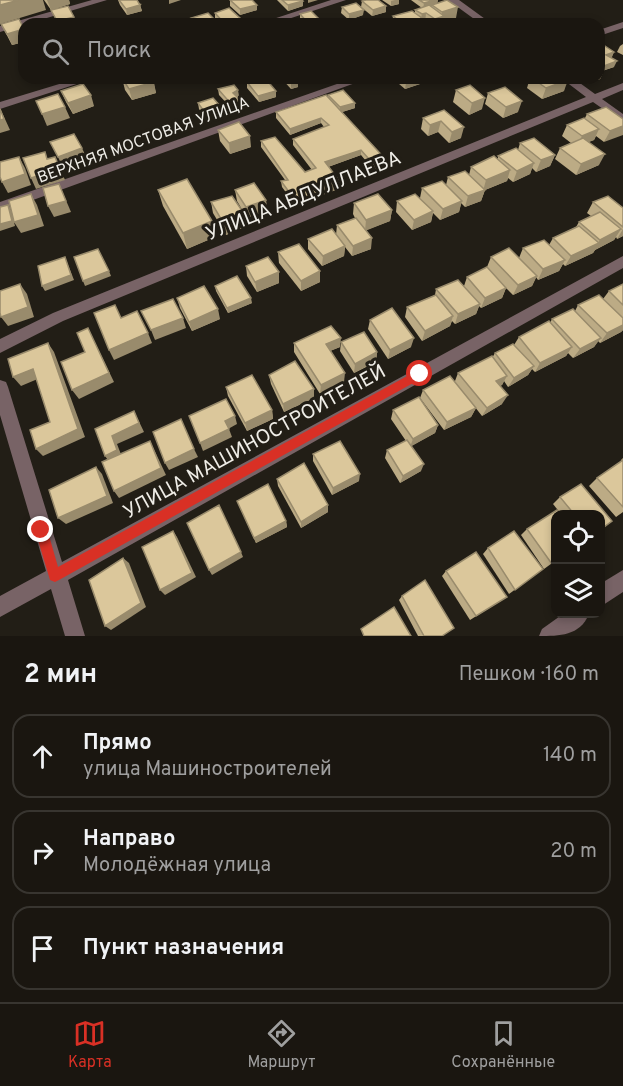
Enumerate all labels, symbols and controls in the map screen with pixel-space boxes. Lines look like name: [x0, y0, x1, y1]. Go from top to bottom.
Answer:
search box: [18, 18, 605, 84]
icon: search: [39, 35, 72, 68]
text: Поиск: [87, 38, 151, 65]
street label: ВЕРХНЯЯ МОСТОВАЯ УЛИЦА: [35, 93, 253, 189]
street label: УЛИЦА АБДУЛЛАЕВА: [202, 146, 405, 248]
street label: УЛИЦА МАШИНОСТРОИТЕЛЕЙ: [118, 358, 391, 526]
route start: [406, 360, 432, 386]
map controls: [551, 510, 605, 618]
button: locate: [551, 510, 605, 564]
route end: [27, 516, 53, 542]
button: layers: [551, 564, 605, 618]
text: 2 мин: [24, 659, 97, 692]
text: Пешком · 160 m: [459, 662, 599, 688]
text: Прямо: [83, 730, 152, 757]
icon: ahead: [26, 740, 59, 773]
text: 140 m: [543, 743, 597, 769]
text: улица Машиностроителей: [83, 757, 332, 783]
text: Направо: [83, 826, 175, 853]
icon: right: [26, 836, 59, 869]
text: 20 m: [550, 839, 597, 865]
text: Молодёжная улица: [83, 853, 271, 879]
icon: arrive: [26, 932, 59, 965]
text: Пункт назначения: [83, 935, 284, 962]
tab: Карта: [68, 1017, 112, 1073]
tab: Маршрут: [247, 1017, 316, 1073]
tab: Сохранённые: [451, 1017, 555, 1073]

